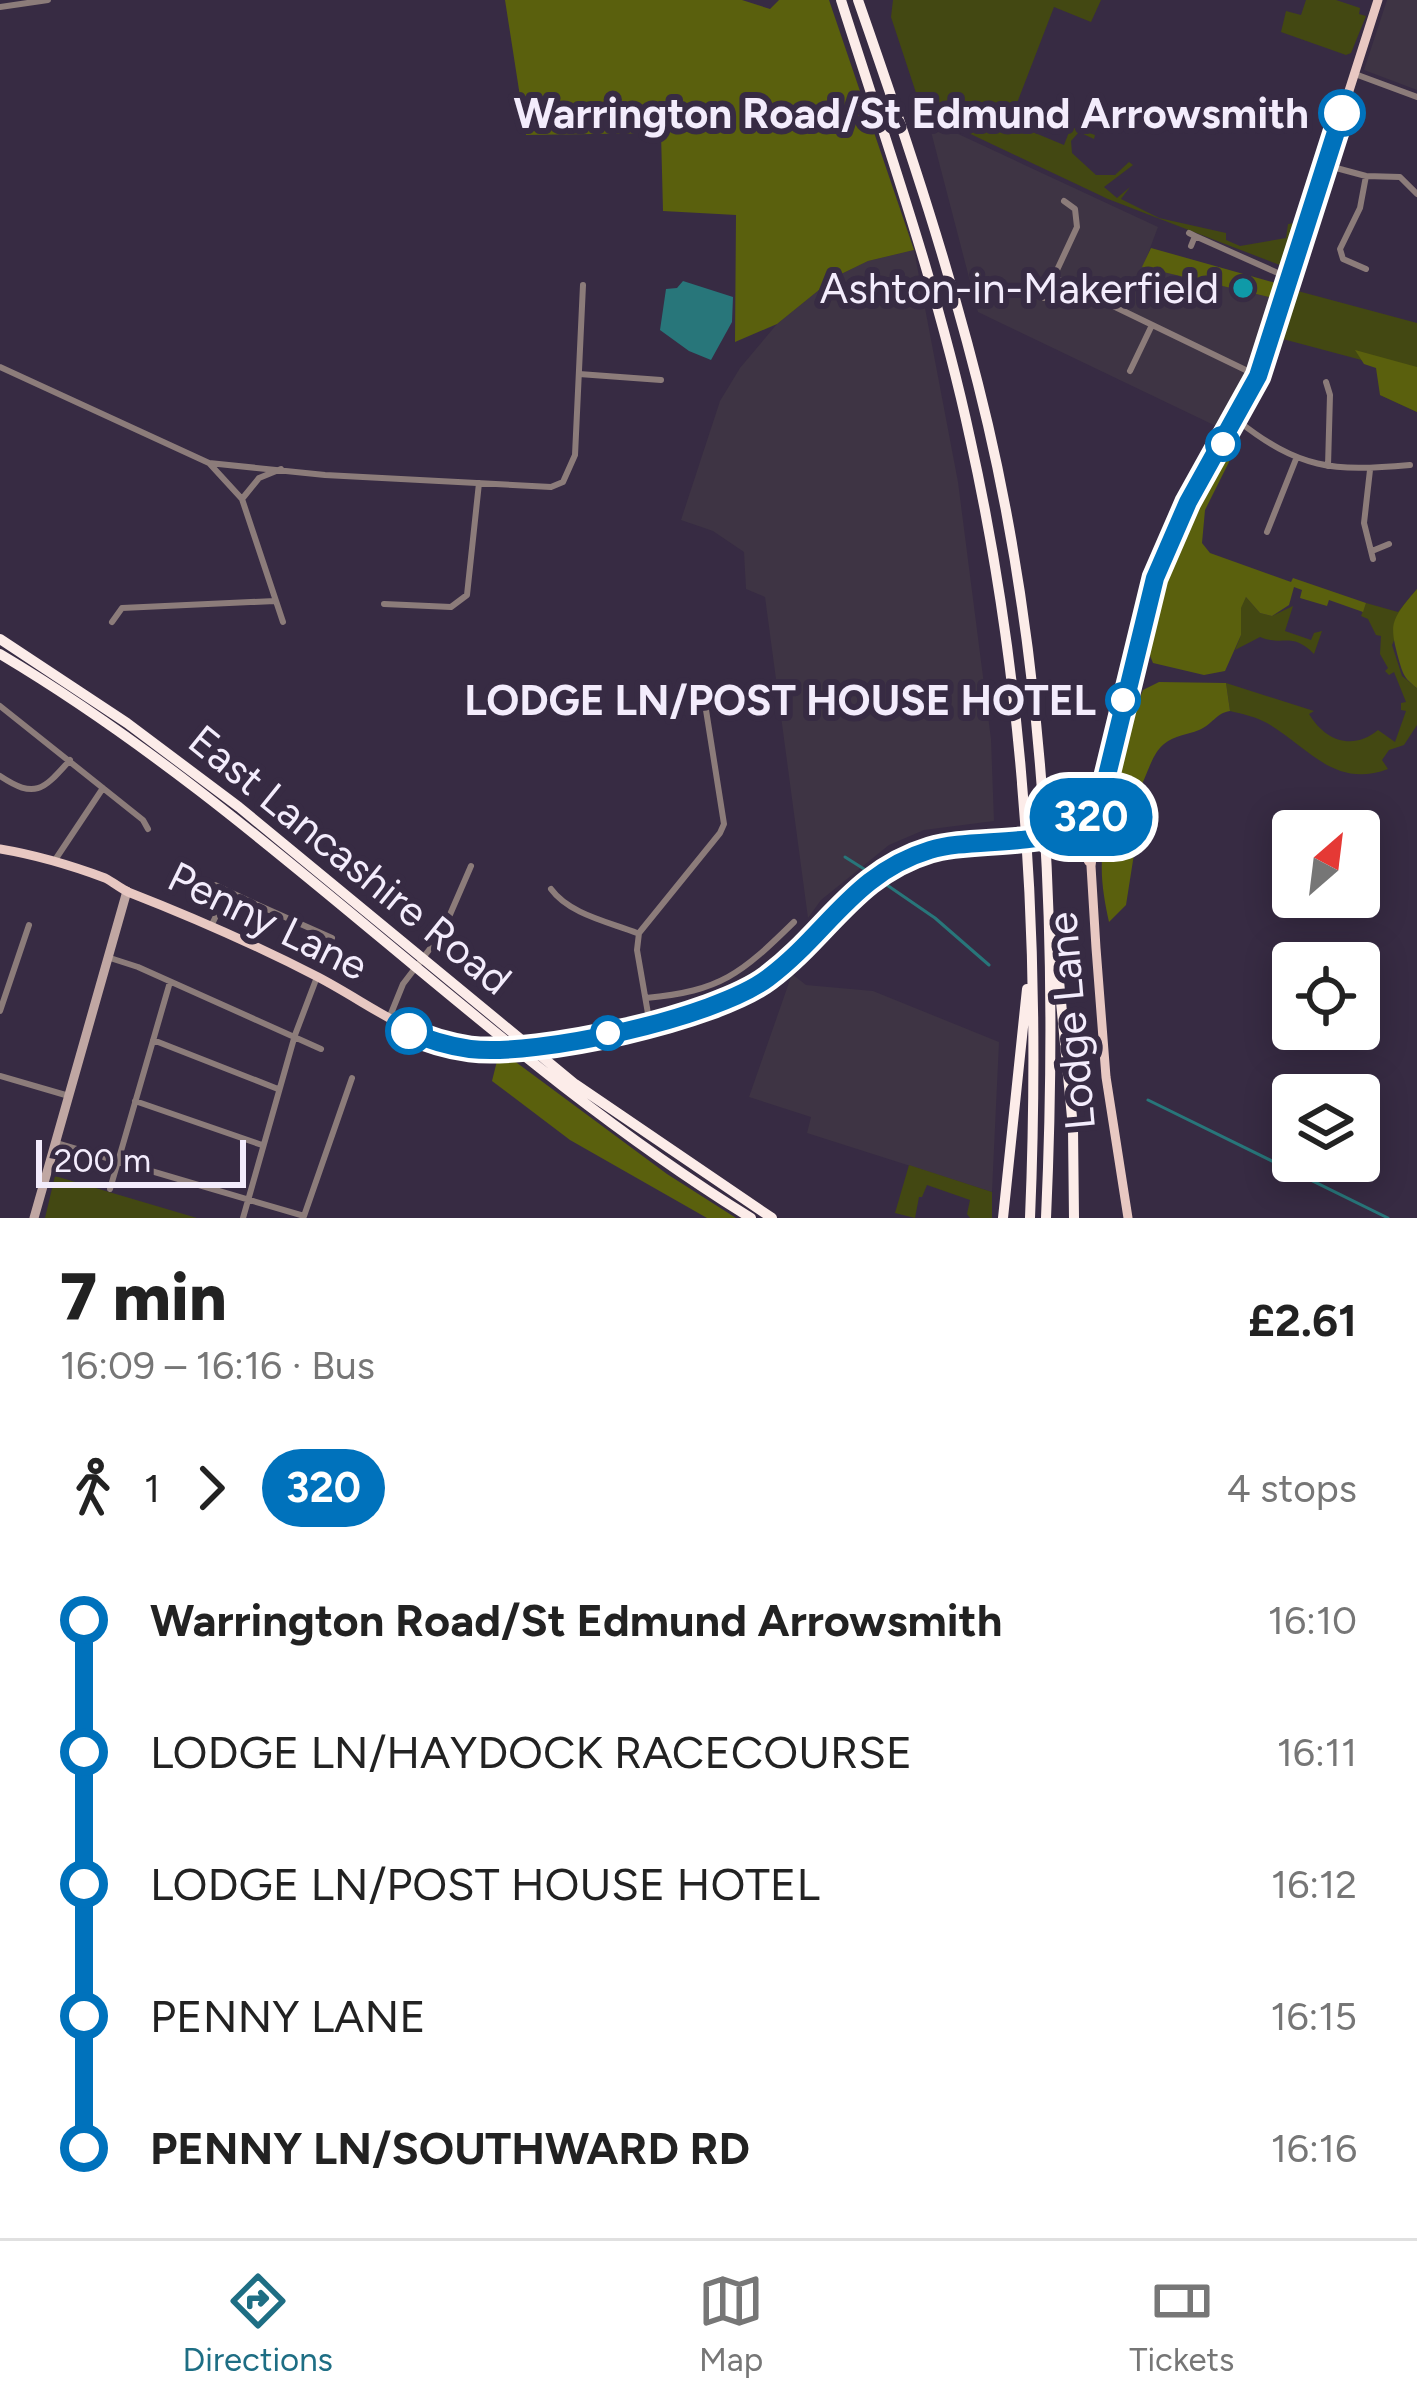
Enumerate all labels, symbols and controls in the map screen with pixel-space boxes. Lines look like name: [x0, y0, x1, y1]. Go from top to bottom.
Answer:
place label: Warrington Road/St Edmund Arrowsmith: [513, 88, 1309, 139]
marker: Warrington Road/St Edmund Arrowsmith: [1320, 91, 1364, 135]
place label: Ashton-in-Makerfield: [820, 263, 1219, 314]
marker: Ashton-in-Makerfield: [1230, 275, 1256, 301]
unlabelled marker: [1207, 428, 1239, 460]
place label: LODGE LN/POST HOUSE HOTEL: [464, 675, 1096, 726]
marker: LODGE LN/POST HOUSE HOTEL: [1107, 684, 1139, 716]
street label: East Lancashire Road: [179, 714, 521, 1006]
line badge: 320: [1022, 778, 1160, 856]
text: 320: [1054, 791, 1128, 842]
north arrow: [1272, 810, 1380, 918]
map controls: [1272, 810, 1380, 1182]
street label: Penny Lane: [160, 851, 376, 991]
street label: Lodge Lane: [1036, 910, 1106, 1132]
button: locate: [1272, 942, 1380, 1050]
unlabelled marker: [387, 1009, 431, 1053]
unlabelled marker: [592, 1017, 624, 1049]
button: layers: [1272, 1074, 1380, 1182]
scale bar: [36, 1134, 246, 1187]
text: 200 m: [54, 1141, 151, 1180]
text: 7 min: [60, 1257, 227, 1337]
text: £2.61: [1248, 1293, 1357, 1347]
text: 16:09 – 16:16 · Bus: [60, 1342, 375, 1389]
icon: walk: [60, 1455, 126, 1521]
icon: forward: [178, 1455, 244, 1521]
text: 320: [286, 1462, 361, 1513]
text: 1: [144, 1465, 160, 1512]
text: 4 stops: [1226, 1465, 1357, 1512]
text: Warrington Road/St Edmund Arrowsmith: [150, 1593, 1002, 1647]
text: 16:10: [1268, 1597, 1357, 1644]
text: LODGE LN/HAYDOCK RACECOURSE: [150, 1725, 912, 1779]
text: 16:11: [1277, 1729, 1357, 1776]
text: LODGE LN/POST HOUSE HOTEL: [150, 1857, 820, 1911]
text: 16:12: [1271, 1861, 1357, 1908]
text: PENNY LANE: [150, 1989, 426, 2043]
text: 16:15: [1270, 1993, 1357, 2040]
text: PENNY LN/SOUTHWARD RD: [150, 2121, 750, 2175]
text: 16:16: [1271, 2125, 1357, 2172]
tab: Directions: [183, 2268, 333, 2379]
tab: Map: [698, 2268, 764, 2379]
tab: Tickets: [1129, 2268, 1234, 2379]

